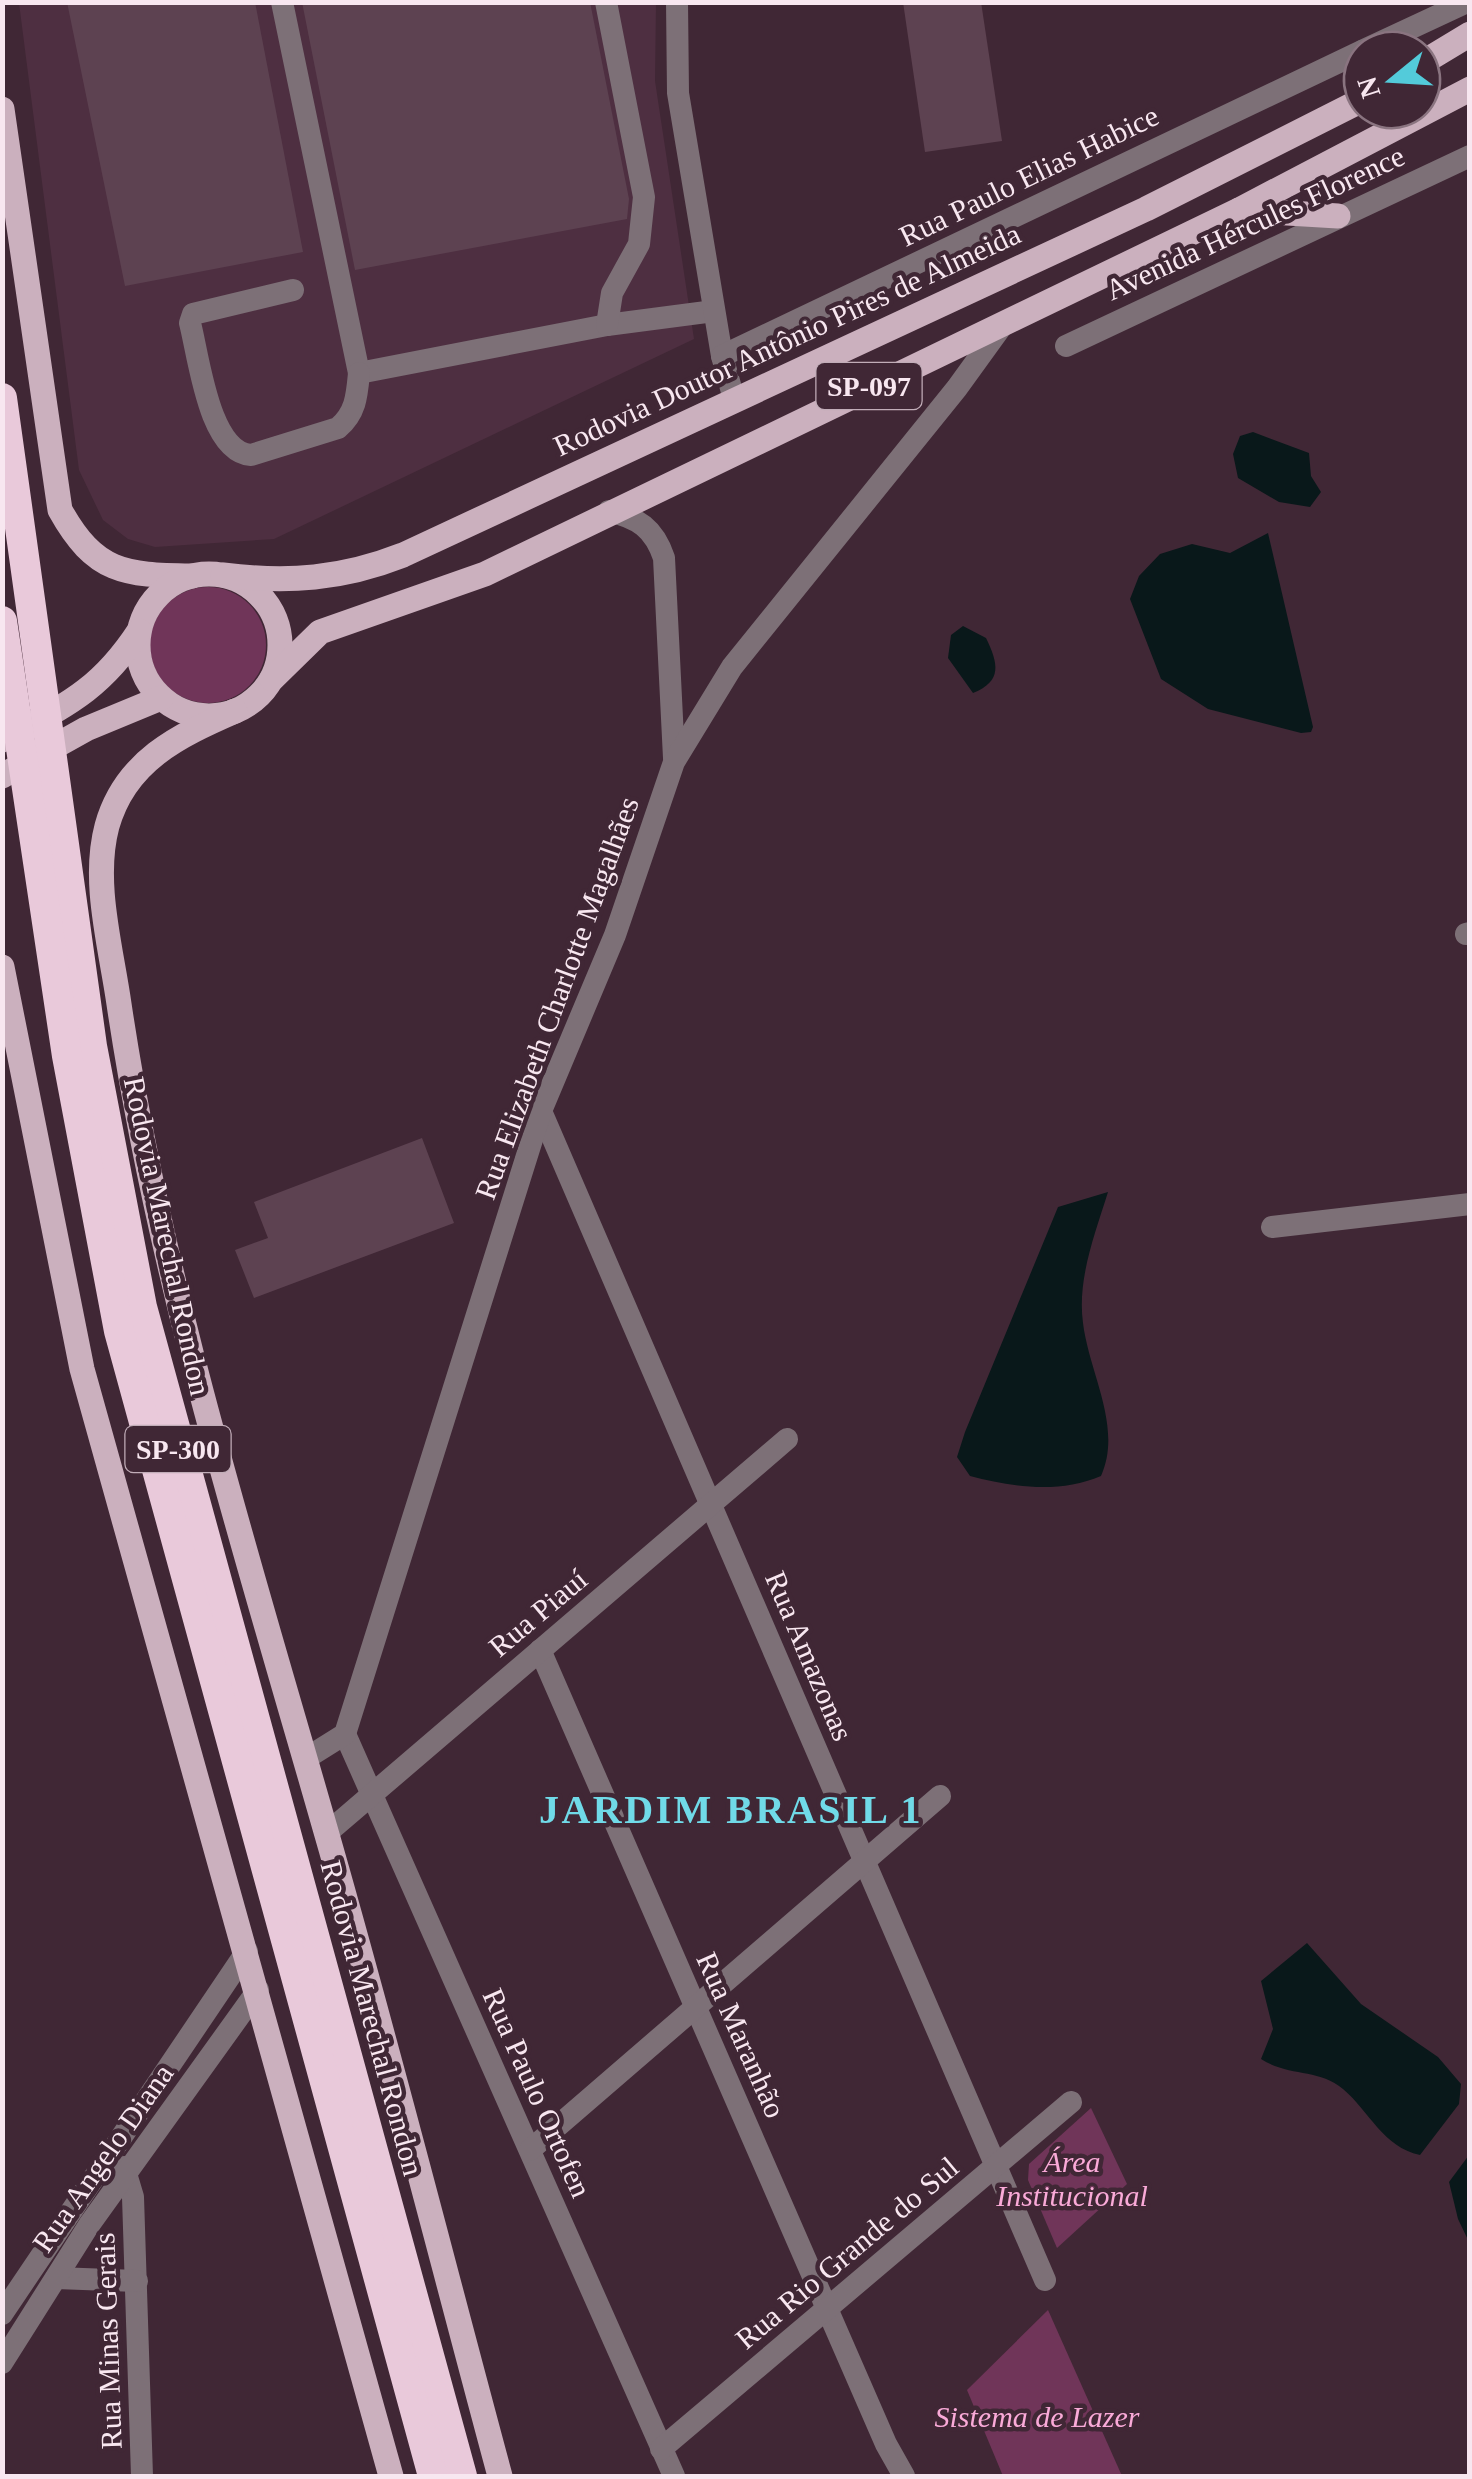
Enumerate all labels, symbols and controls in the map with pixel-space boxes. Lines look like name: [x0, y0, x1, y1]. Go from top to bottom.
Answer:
north arrow: [1342, 30, 1442, 130]
text: N: [1351, 73, 1387, 102]
street label: Rua Paulo Elias Habice: [894, 98, 1164, 253]
street label: Avenida Hércules Florence: [1100, 139, 1409, 306]
street label: Rodovia Doutor Antônio Pires de Almeida: [548, 217, 1025, 462]
road number: SP-097: [816, 363, 922, 409]
street label: Rua Elizabeth Charlotte Magalhães: [468, 792, 645, 1203]
street label: Rodovia Marechal Rondon: [118, 1074, 217, 1398]
road number: SP-300: [126, 1426, 230, 1472]
street label: Rua Piauí: [482, 1562, 594, 1663]
street label: Rua Amazonas: [759, 1566, 860, 1745]
district label: JARDIM BRASIL 1: [539, 1787, 923, 1832]
street label: Rodovia Marechal Rondon: [314, 1857, 430, 2179]
street label: Rua Maranhão: [690, 1947, 793, 2123]
street label: Rua Paulo Ortofen: [477, 1983, 598, 2202]
street label: Rua Angelo Diana: [26, 2057, 180, 2258]
park label: Área Institucional: [995, 2145, 1148, 2212]
street label: Rua Rio Grande do Sul: [729, 2150, 965, 2355]
street label: Rua Minas Gerais: [87, 2232, 128, 2450]
park label: Sistema de Lazer: [935, 2400, 1140, 2433]

